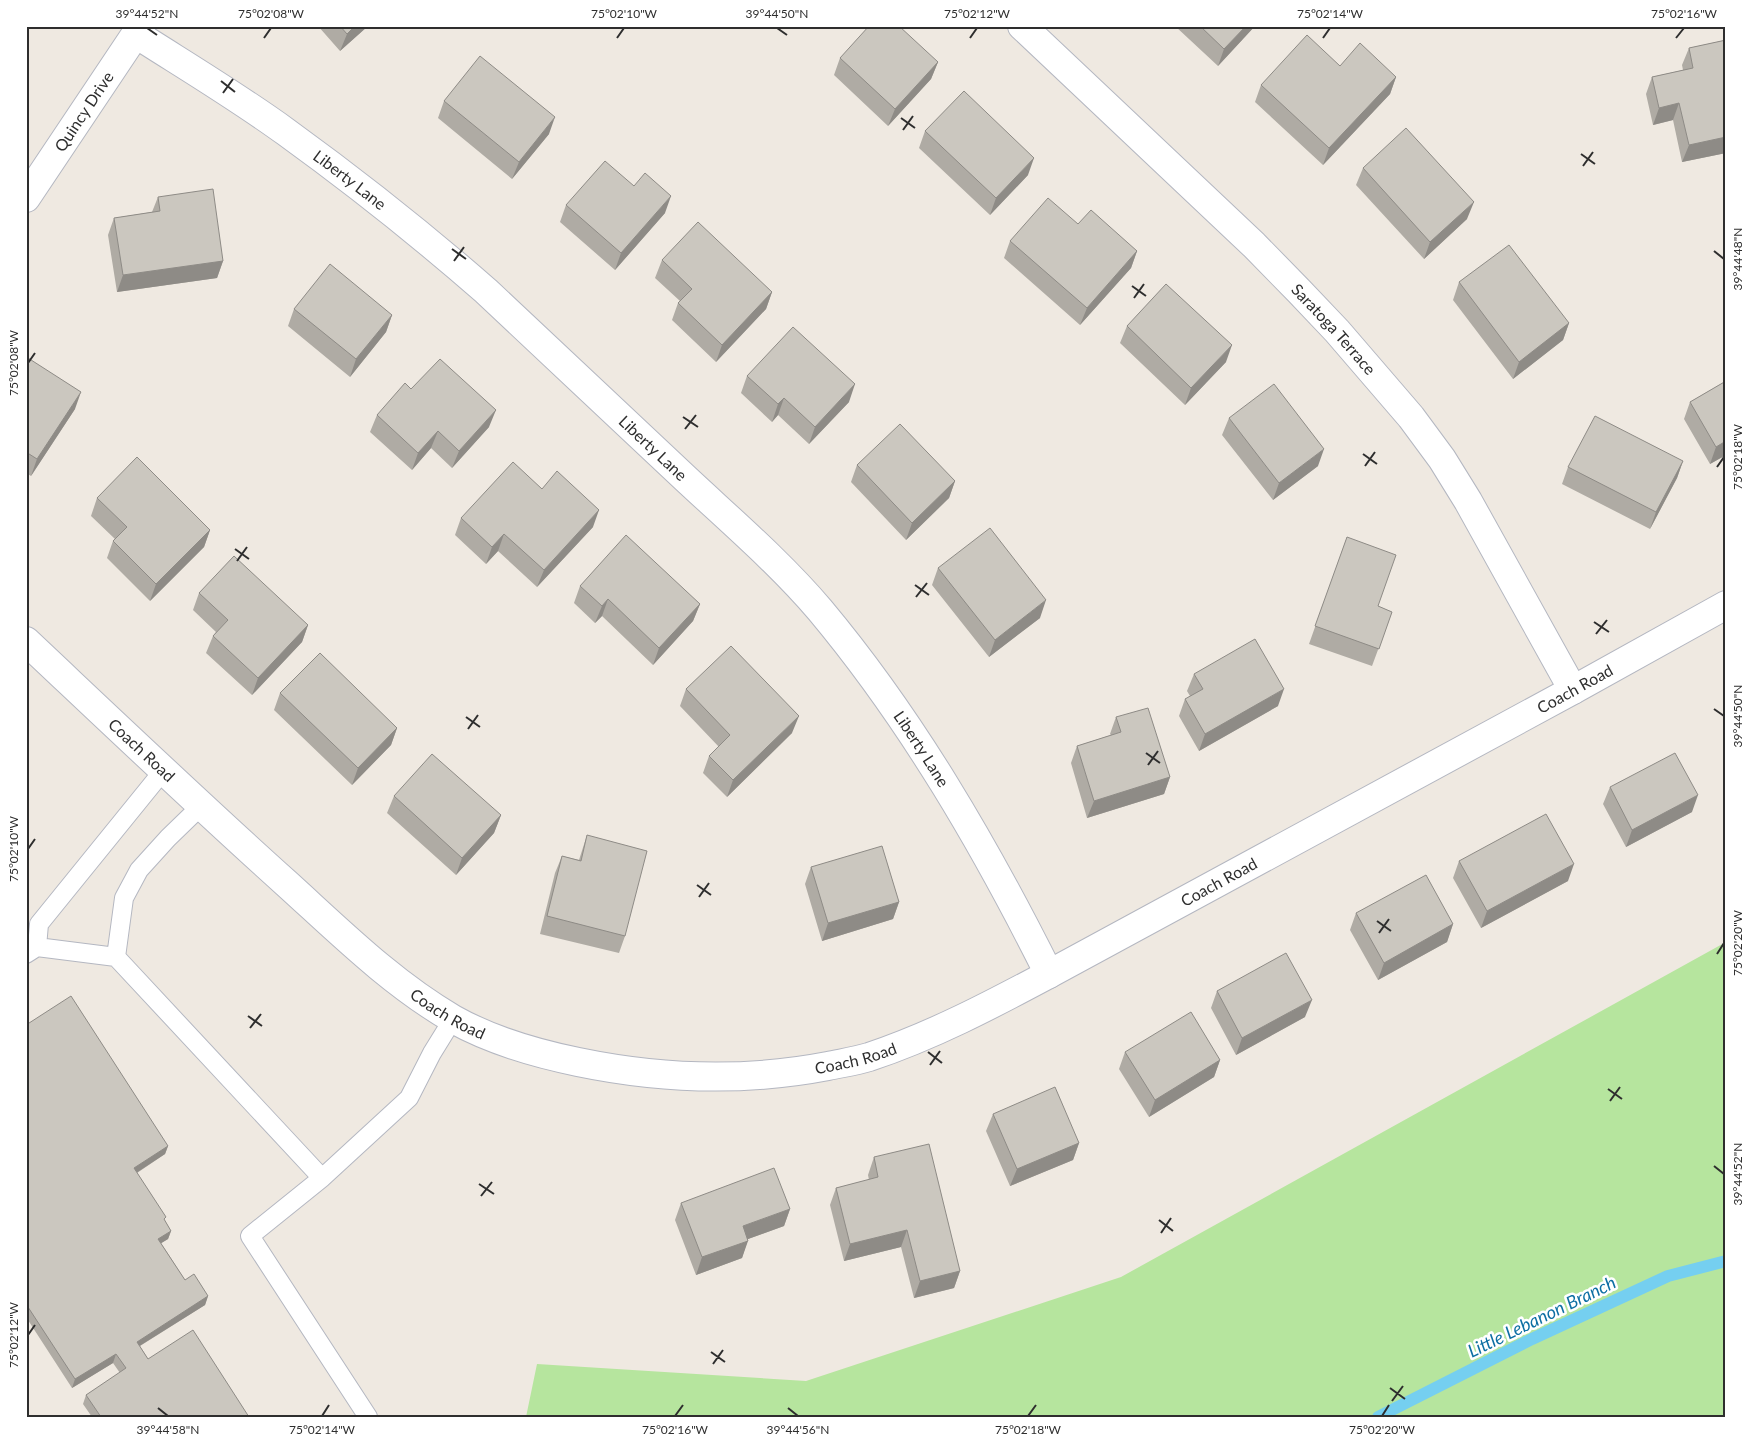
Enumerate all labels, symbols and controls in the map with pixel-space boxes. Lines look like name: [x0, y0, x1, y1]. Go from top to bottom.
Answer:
text: 39°44'52"N: [116, 6, 178, 21]
text: 75°02'08"W: [238, 6, 305, 21]
text: 75°02'10"W: [591, 6, 658, 21]
text: 39°44'50"N: [746, 6, 808, 21]
text: 75°02'12"W: [944, 6, 1011, 21]
text: 75°02'14"W: [1297, 6, 1364, 21]
text: 75°02'16"W: [1651, 6, 1718, 21]
street label: Quincy Drive: [50, 68, 117, 155]
street label: Liberty Lane: [310, 146, 390, 213]
text: 39°44'48"N: [1730, 228, 1745, 290]
street label: Saratoga Terrace: [1288, 279, 1380, 378]
text: 75°02'08"W: [6, 329, 21, 396]
street label: Liberty Lane: [615, 411, 691, 484]
text: 75°02'18"W: [1730, 423, 1745, 490]
street label: Coach Road: [1533, 660, 1616, 717]
text: 39°44'50"N: [1730, 685, 1745, 747]
street label: Liberty Lane: [890, 707, 954, 790]
street label: Coach Road: [105, 714, 179, 785]
text: 75°02'10"W: [6, 815, 21, 882]
street label: Coach Road: [1177, 853, 1260, 910]
text: 75°02'20"W: [1730, 909, 1745, 976]
street label: Coach Road: [407, 984, 488, 1043]
street label: Coach Road: [813, 1038, 899, 1077]
text: 39°44'52"N: [1730, 1143, 1745, 1205]
water label: Little Lebanon Branch: [1464, 1271, 1619, 1361]
text: 75°02'12"W: [6, 1301, 21, 1368]
text: 39°44'58"N: [137, 1422, 199, 1437]
text: 75°02'14"W: [289, 1422, 356, 1437]
text: 75°02'16"W: [642, 1422, 709, 1437]
text: 39°44'56"N: [767, 1422, 829, 1437]
text: 75°02'18"W: [995, 1422, 1062, 1437]
text: 75°02'20"W: [1349, 1422, 1416, 1437]

